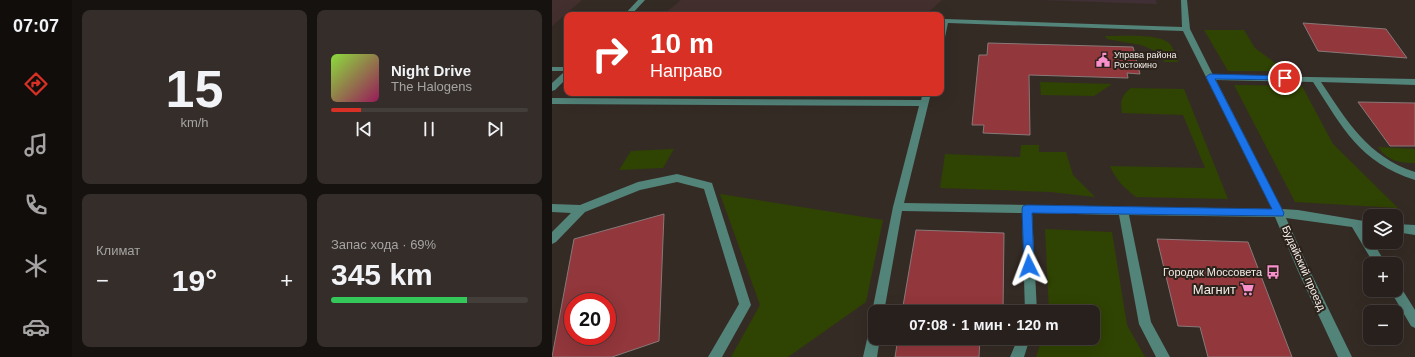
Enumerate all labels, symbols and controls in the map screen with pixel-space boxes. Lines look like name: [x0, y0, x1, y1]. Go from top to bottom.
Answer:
text: 07:07: [13, 16, 59, 36]
icon: right: [584, 28, 636, 80]
text: 10 m: [650, 28, 714, 59]
place label: Управа района Ростокино: [1114, 50, 1176, 70]
public building icon: Управа района Ростокино: [1095, 52, 1111, 68]
text: 15: [166, 60, 223, 118]
text: Направо: [650, 61, 722, 81]
pin: [1268, 61, 1302, 95]
text: Night Drive: [391, 62, 471, 79]
icon: arrive: [1274, 67, 1296, 89]
icon: directions: [22, 70, 50, 98]
text: The Halogens: [391, 79, 472, 94]
text: km/h: [180, 115, 209, 130]
icon: previous: [353, 118, 375, 140]
icon: pause: [418, 118, 440, 140]
icon: next: [484, 118, 506, 140]
icon: music: [22, 131, 50, 159]
icon: phone: [22, 191, 50, 219]
map controls: [1363, 209, 1403, 345]
button: layers: [1363, 209, 1403, 249]
street label: Будайский проезд: [1280, 224, 1328, 313]
text: Запас хода · 69%: [331, 237, 436, 252]
text: Климат: [96, 243, 140, 258]
position arrow: [1008, 245, 1050, 287]
icon: climate: [22, 252, 50, 280]
button: +: [1363, 257, 1403, 297]
text: 345 km: [331, 258, 433, 291]
text: 19°: [172, 264, 217, 297]
bus stop icon: Городок Моссовета: [1265, 264, 1281, 280]
place label: Городок Моссовета: [1163, 266, 1263, 278]
text: −: [96, 268, 109, 293]
text: +: [280, 268, 293, 293]
supermarket icon: Магнит: [1239, 281, 1255, 297]
place label: Магнит: [1193, 282, 1236, 297]
speed limit sign: 20: [564, 293, 616, 345]
button: −: [1363, 305, 1403, 345]
icon: car: [22, 313, 50, 341]
text: 07:08 · 1 мин · 120 m: [909, 316, 1059, 333]

